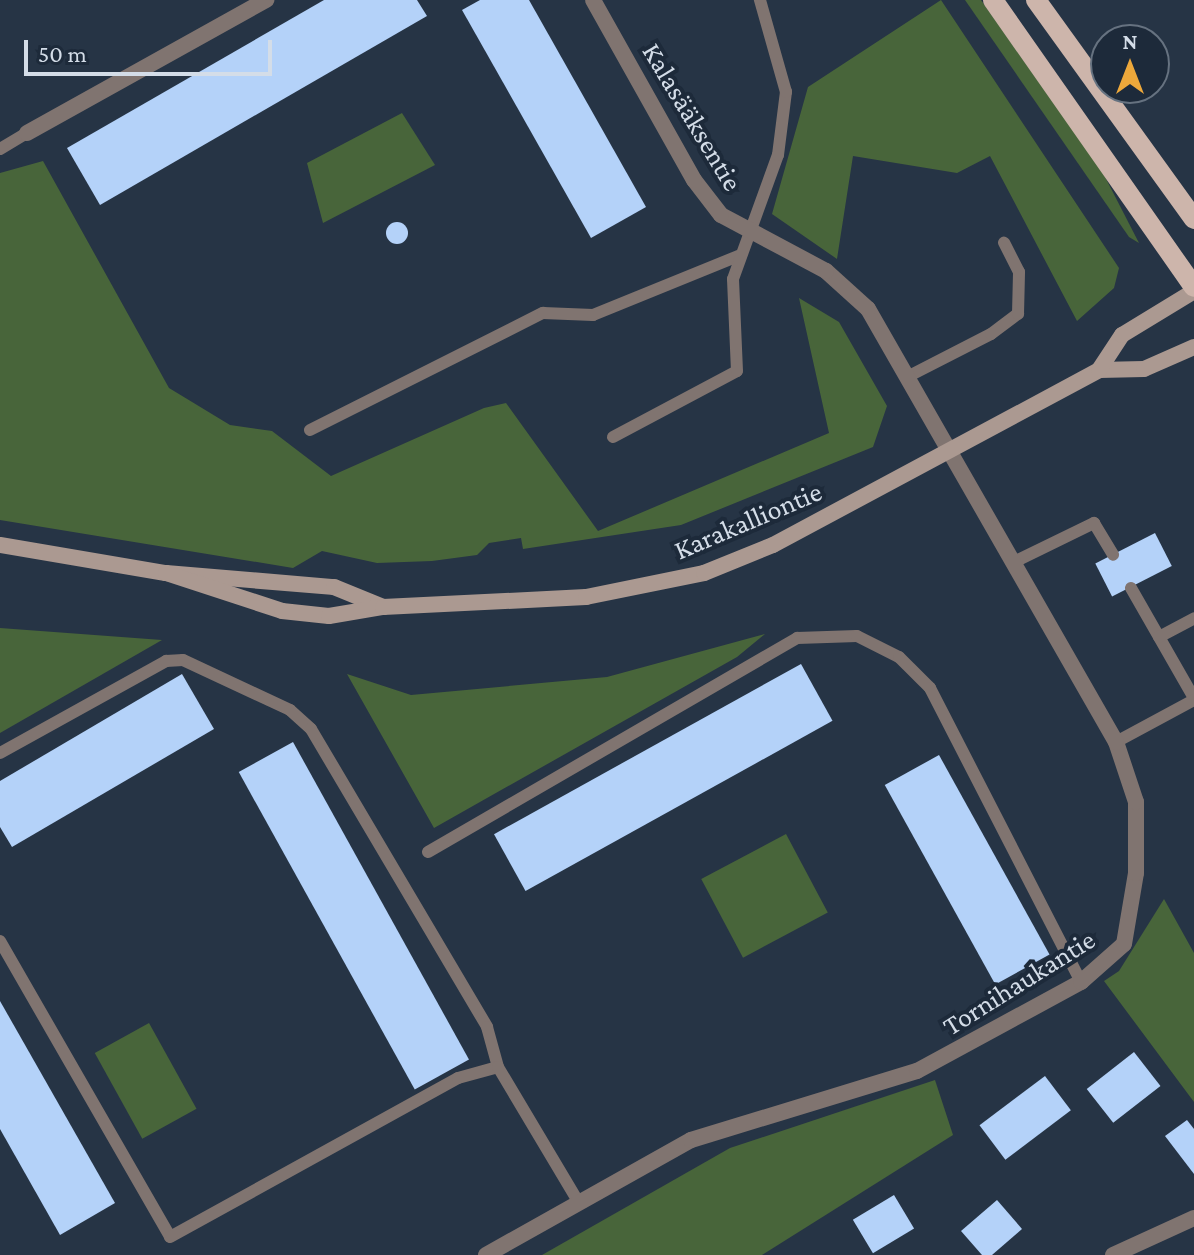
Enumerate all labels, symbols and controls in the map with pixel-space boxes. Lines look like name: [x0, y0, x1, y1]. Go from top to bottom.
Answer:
scale bar: [28, 24, 276, 74]
north arrow: [1090, 24, 1170, 104]
text: N: [1123, 29, 1138, 54]
street label: Kalasääksentie: [635, 37, 749, 197]
text: 50 m: [38, 40, 87, 67]
street label: Karakalliontie: [669, 475, 827, 567]
street label: Tornihaukantie: [937, 923, 1101, 1043]

